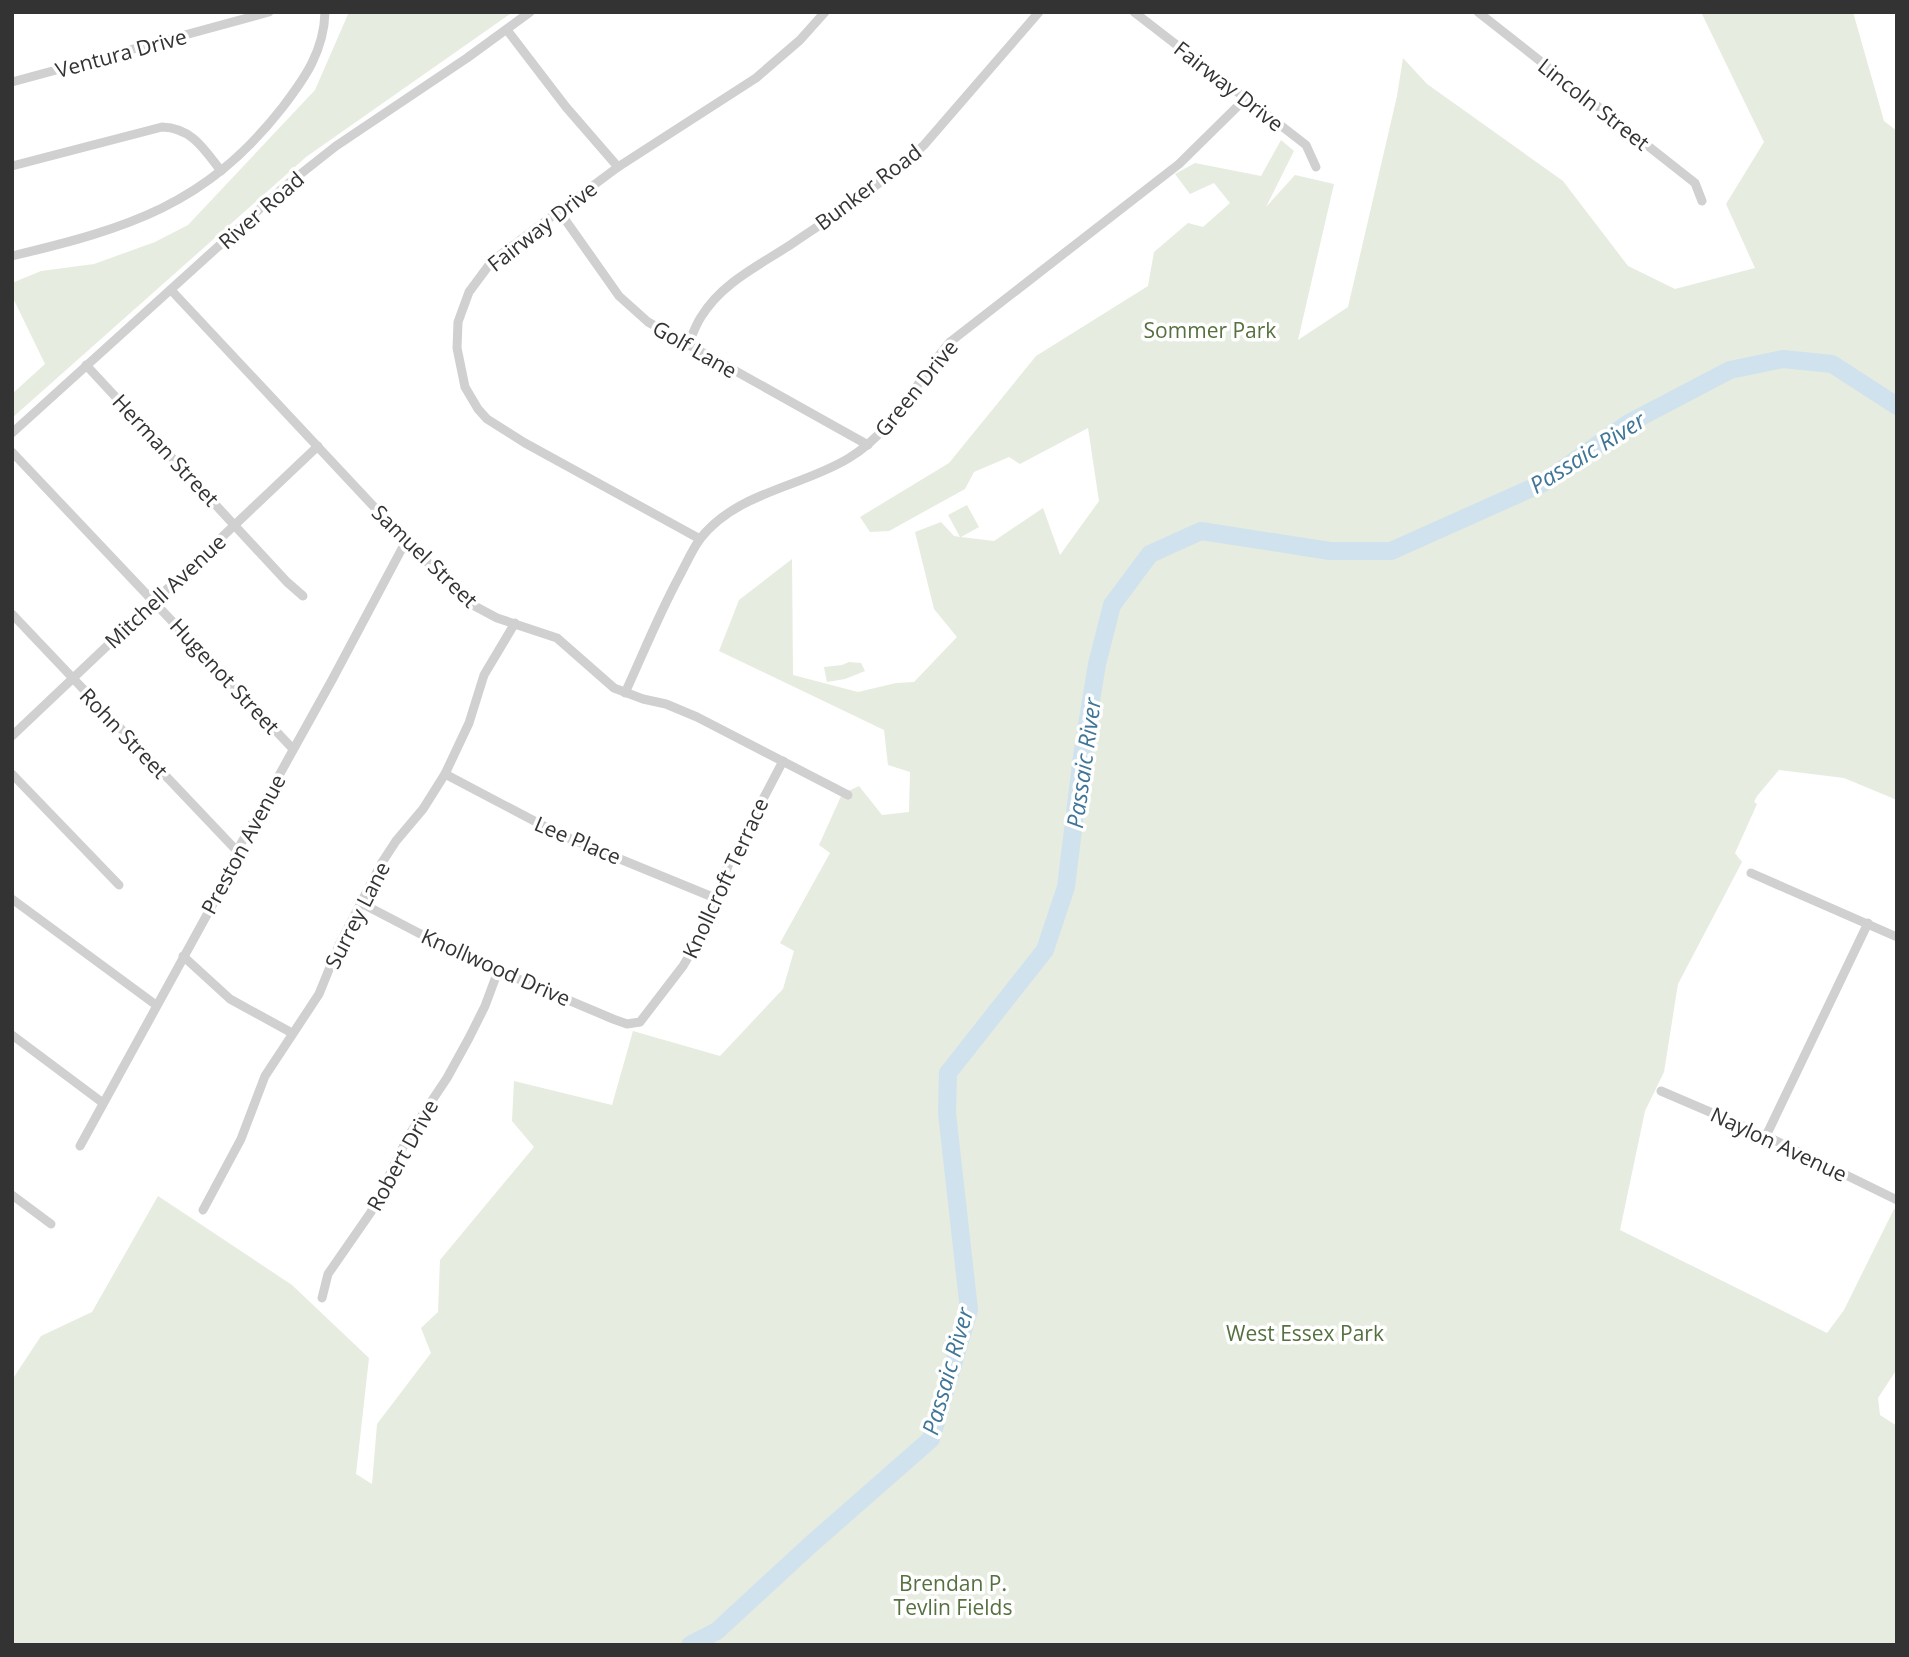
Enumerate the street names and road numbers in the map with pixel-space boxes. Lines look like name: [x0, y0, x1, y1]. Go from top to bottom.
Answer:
street label: Ventura Drive: [52, 22, 190, 84]
street label: Fairway Drive: [1168, 34, 1290, 138]
street label: Lincoln Street: [1533, 52, 1655, 156]
street label: Bunker Road: [809, 138, 927, 236]
street label: River Road: [212, 165, 310, 255]
street label: Fairway Drive: [481, 174, 603, 278]
street label: Golf Lane: [648, 314, 742, 384]
street label: Green Drive: [868, 334, 964, 442]
street label: Herman Street: [107, 388, 225, 512]
street label: Samuel Street: [366, 498, 484, 614]
street label: Mitchell Avenue: [99, 528, 231, 654]
street label: Hugenot Street: [164, 612, 286, 740]
street label: Rohn Street: [74, 682, 174, 784]
street label: Preston Avenue: [194, 769, 292, 919]
street label: Knollcroft Terrace: [675, 793, 775, 963]
street label: Lee Place: [530, 809, 626, 871]
street label: Surrey Lane: [318, 857, 396, 973]
street label: Knollwood Drive: [417, 922, 575, 1012]
street label: Robert Drive: [360, 1094, 444, 1216]
street label: Naylon Avenue: [1706, 1100, 1852, 1188]

